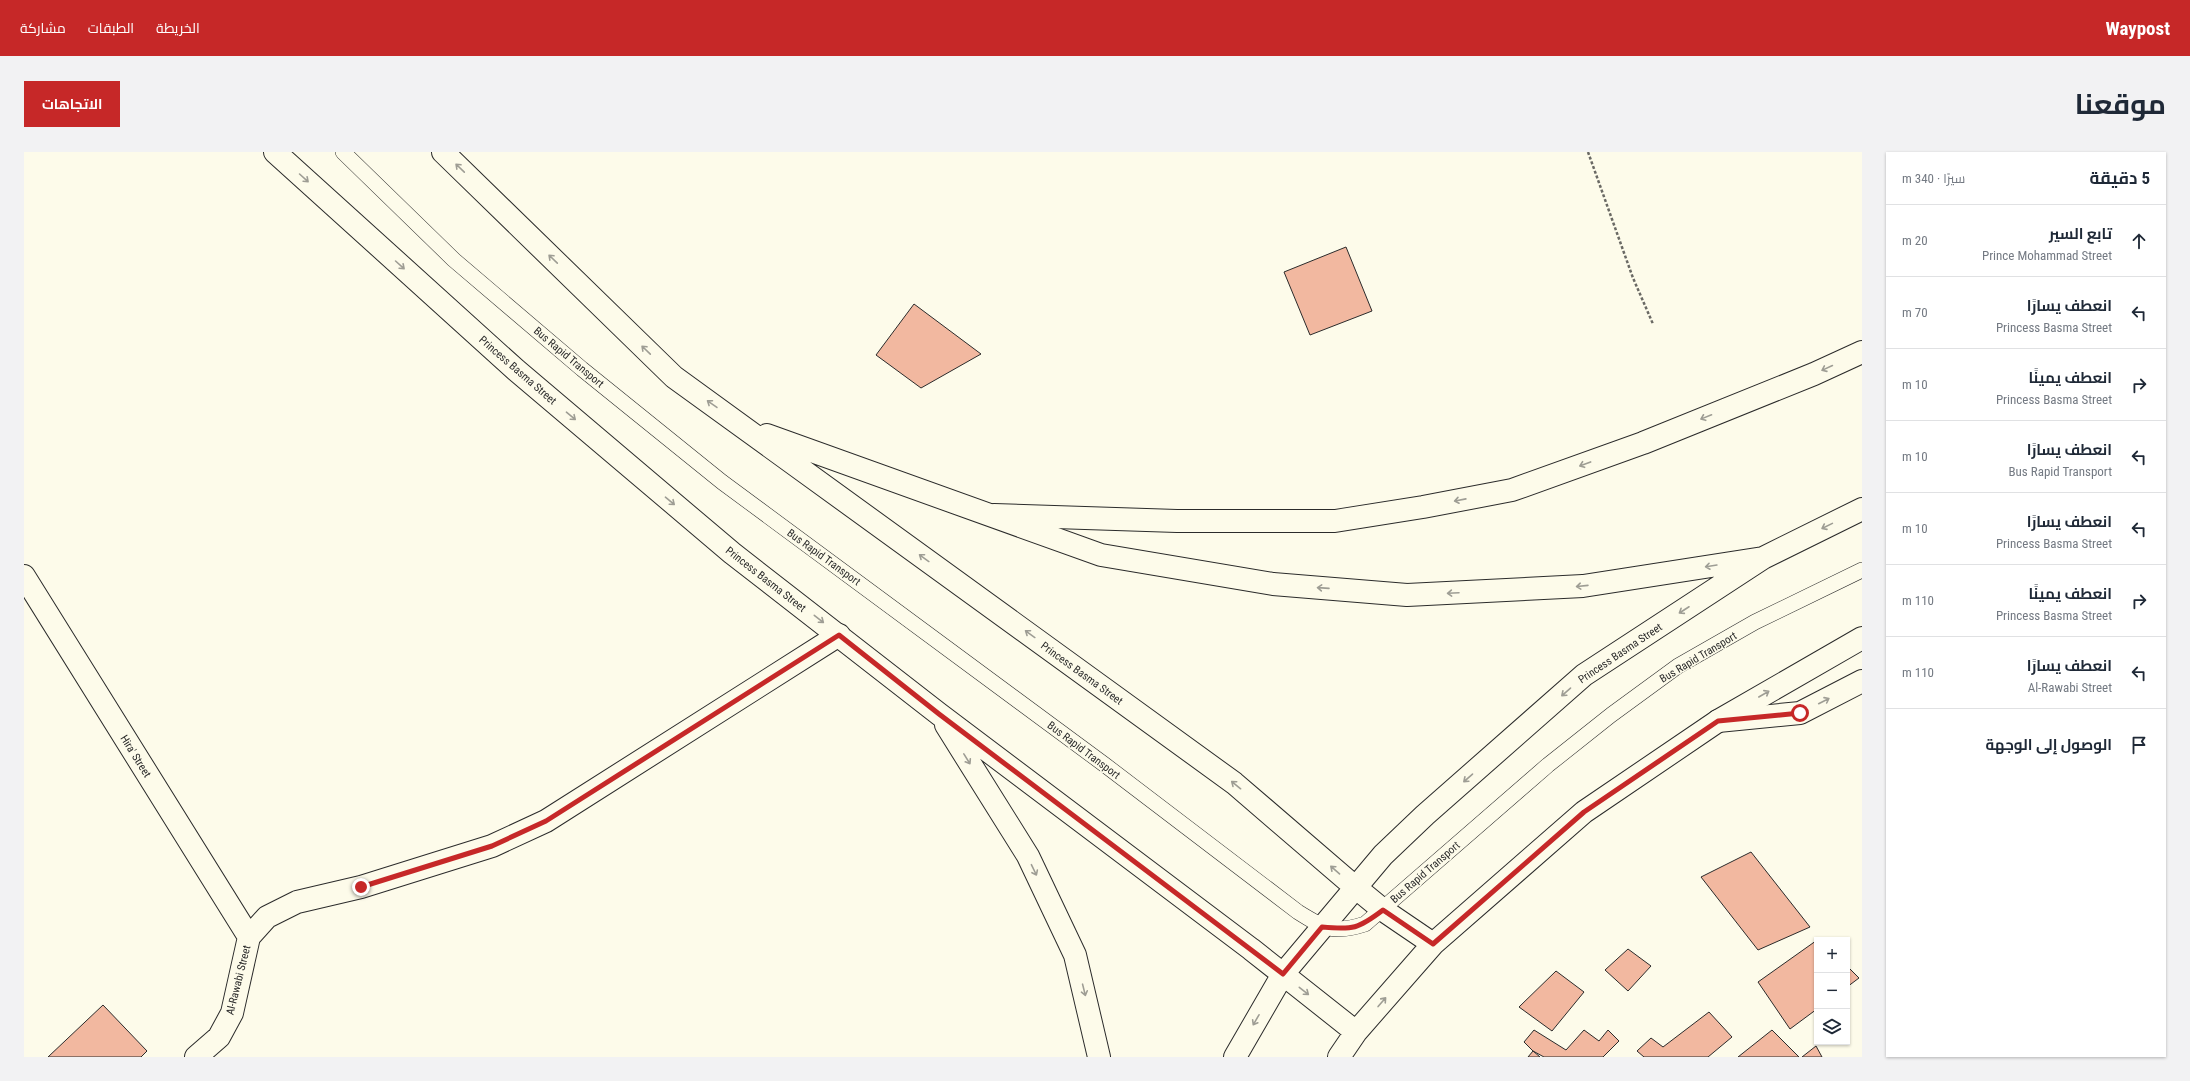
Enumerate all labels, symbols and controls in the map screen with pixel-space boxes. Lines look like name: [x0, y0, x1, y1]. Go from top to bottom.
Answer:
text: Waypost: [2105, 17, 2170, 40]
text: مشاركة: [20, 20, 66, 36]
text: الطبقات: [88, 20, 134, 36]
text: الخريطة: [156, 20, 200, 36]
button: الاتجاهات: [24, 81, 120, 127]
text: موقعنا: [2075, 88, 2166, 121]
one-way arrow: [455, 163, 465, 173]
text: 5 دقيقة: [2089, 168, 2150, 188]
text: سيرًا · 340 m: [1902, 171, 1965, 186]
one-way arrow: [298, 174, 309, 183]
text: تابع السير: [2049, 225, 2112, 243]
icon: ahead: [2128, 230, 2150, 252]
text: 20 m: [1902, 233, 1928, 248]
text: Prince Mohammad Street: [1982, 248, 2112, 263]
one-way arrow: [548, 254, 558, 264]
one-way arrow: [395, 261, 405, 270]
text: انعطف يسارًا: [2027, 297, 2112, 315]
icon: left: [2128, 302, 2150, 324]
text: 70 m: [1902, 305, 1928, 320]
text: Princess Basma Street: [1996, 320, 2112, 335]
street label: Bus Rapid Transport: [531, 324, 606, 391]
street label: Princess Basma Street: [476, 333, 559, 408]
one-way arrow: [641, 345, 651, 355]
one-way arrow: [1821, 365, 1833, 372]
text: انعطف يمينًا: [2029, 369, 2112, 387]
icon: right: [2128, 374, 2150, 396]
text: 10 m: [1902, 377, 1928, 392]
text: Princess Basma Street: [1996, 392, 2112, 407]
one-way arrow: [707, 400, 718, 408]
one-way arrow: [566, 412, 576, 421]
one-way arrow: [1701, 414, 1713, 422]
text: انعطف يسارًا: [2027, 441, 2112, 459]
icon: left: [2128, 446, 2150, 468]
text: 10 m: [1902, 449, 1928, 464]
one-way arrow: [1579, 460, 1591, 468]
text: Bus Rapid Transport: [2008, 464, 2112, 479]
one-way arrow: [665, 496, 675, 505]
one-way arrow: [1454, 496, 1467, 504]
text: انعطف يسارًا: [2027, 513, 2112, 531]
icon: left: [2128, 518, 2150, 540]
text: 10 m: [1902, 521, 1928, 536]
one-way arrow: [1821, 523, 1833, 531]
street label: Bus Rapid Transport: [784, 526, 863, 588]
text: Princess Basma Street: [1996, 536, 2112, 551]
street label: Princess Basma Street: [723, 544, 808, 615]
one-way arrow: [919, 554, 930, 562]
one-way arrow: [1705, 562, 1718, 570]
one-way arrow: [1576, 582, 1589, 589]
one-way arrow: [1317, 585, 1330, 592]
text: انعطف يمينًا: [2029, 585, 2112, 603]
one-way arrow: [1447, 589, 1460, 596]
icon: right: [2128, 590, 2150, 612]
text: 110 m: [1902, 593, 1934, 608]
one-way arrow: [1679, 606, 1690, 614]
text: Princess Basma Street: [1996, 608, 2112, 623]
one-way arrow: [813, 615, 824, 624]
street label: Princess Basma Street: [1576, 621, 1665, 686]
street label: Bus Rapid Transport: [1657, 629, 1739, 686]
one-way arrow: [1024, 630, 1035, 639]
street label: Princess Basma Street: [1038, 639, 1125, 708]
text: انعطف يسارًا: [2027, 657, 2112, 675]
icon: left: [2128, 662, 2150, 684]
text: 110 m: [1902, 665, 1934, 680]
text: Al-Rawabi Street: [2028, 680, 2112, 695]
one-way arrow: [1561, 687, 1571, 696]
one-way arrow: [1758, 690, 1770, 698]
one-way arrow: [1818, 696, 1830, 704]
route start: [1791, 704, 1809, 722]
street label: Bus Rapid Transport: [1045, 719, 1123, 782]
street label: Hira' Street: [117, 733, 154, 780]
icon: arrive: [2128, 734, 2150, 756]
text: الوصول إلى الوجهة: [1986, 736, 2112, 754]
one-way arrow: [963, 753, 971, 764]
one-way arrow: [1463, 773, 1473, 782]
one-way arrow: [1231, 781, 1242, 790]
street label: Bus Rapid Transport: [1388, 839, 1463, 906]
one-way arrow: [1031, 864, 1038, 876]
one-way arrow: [1330, 865, 1340, 875]
route end: [352, 878, 370, 896]
map controls: [1814, 937, 1850, 1045]
button: +: [1814, 937, 1850, 973]
street label: Al-Rawabi Street: [224, 944, 253, 1016]
button: −: [1814, 973, 1850, 1009]
one-way arrow: [1080, 983, 1088, 996]
one-way arrow: [1298, 986, 1309, 995]
one-way arrow: [1377, 997, 1386, 1008]
button: layers: [1814, 1009, 1850, 1045]
one-way arrow: [1252, 1014, 1260, 1025]

